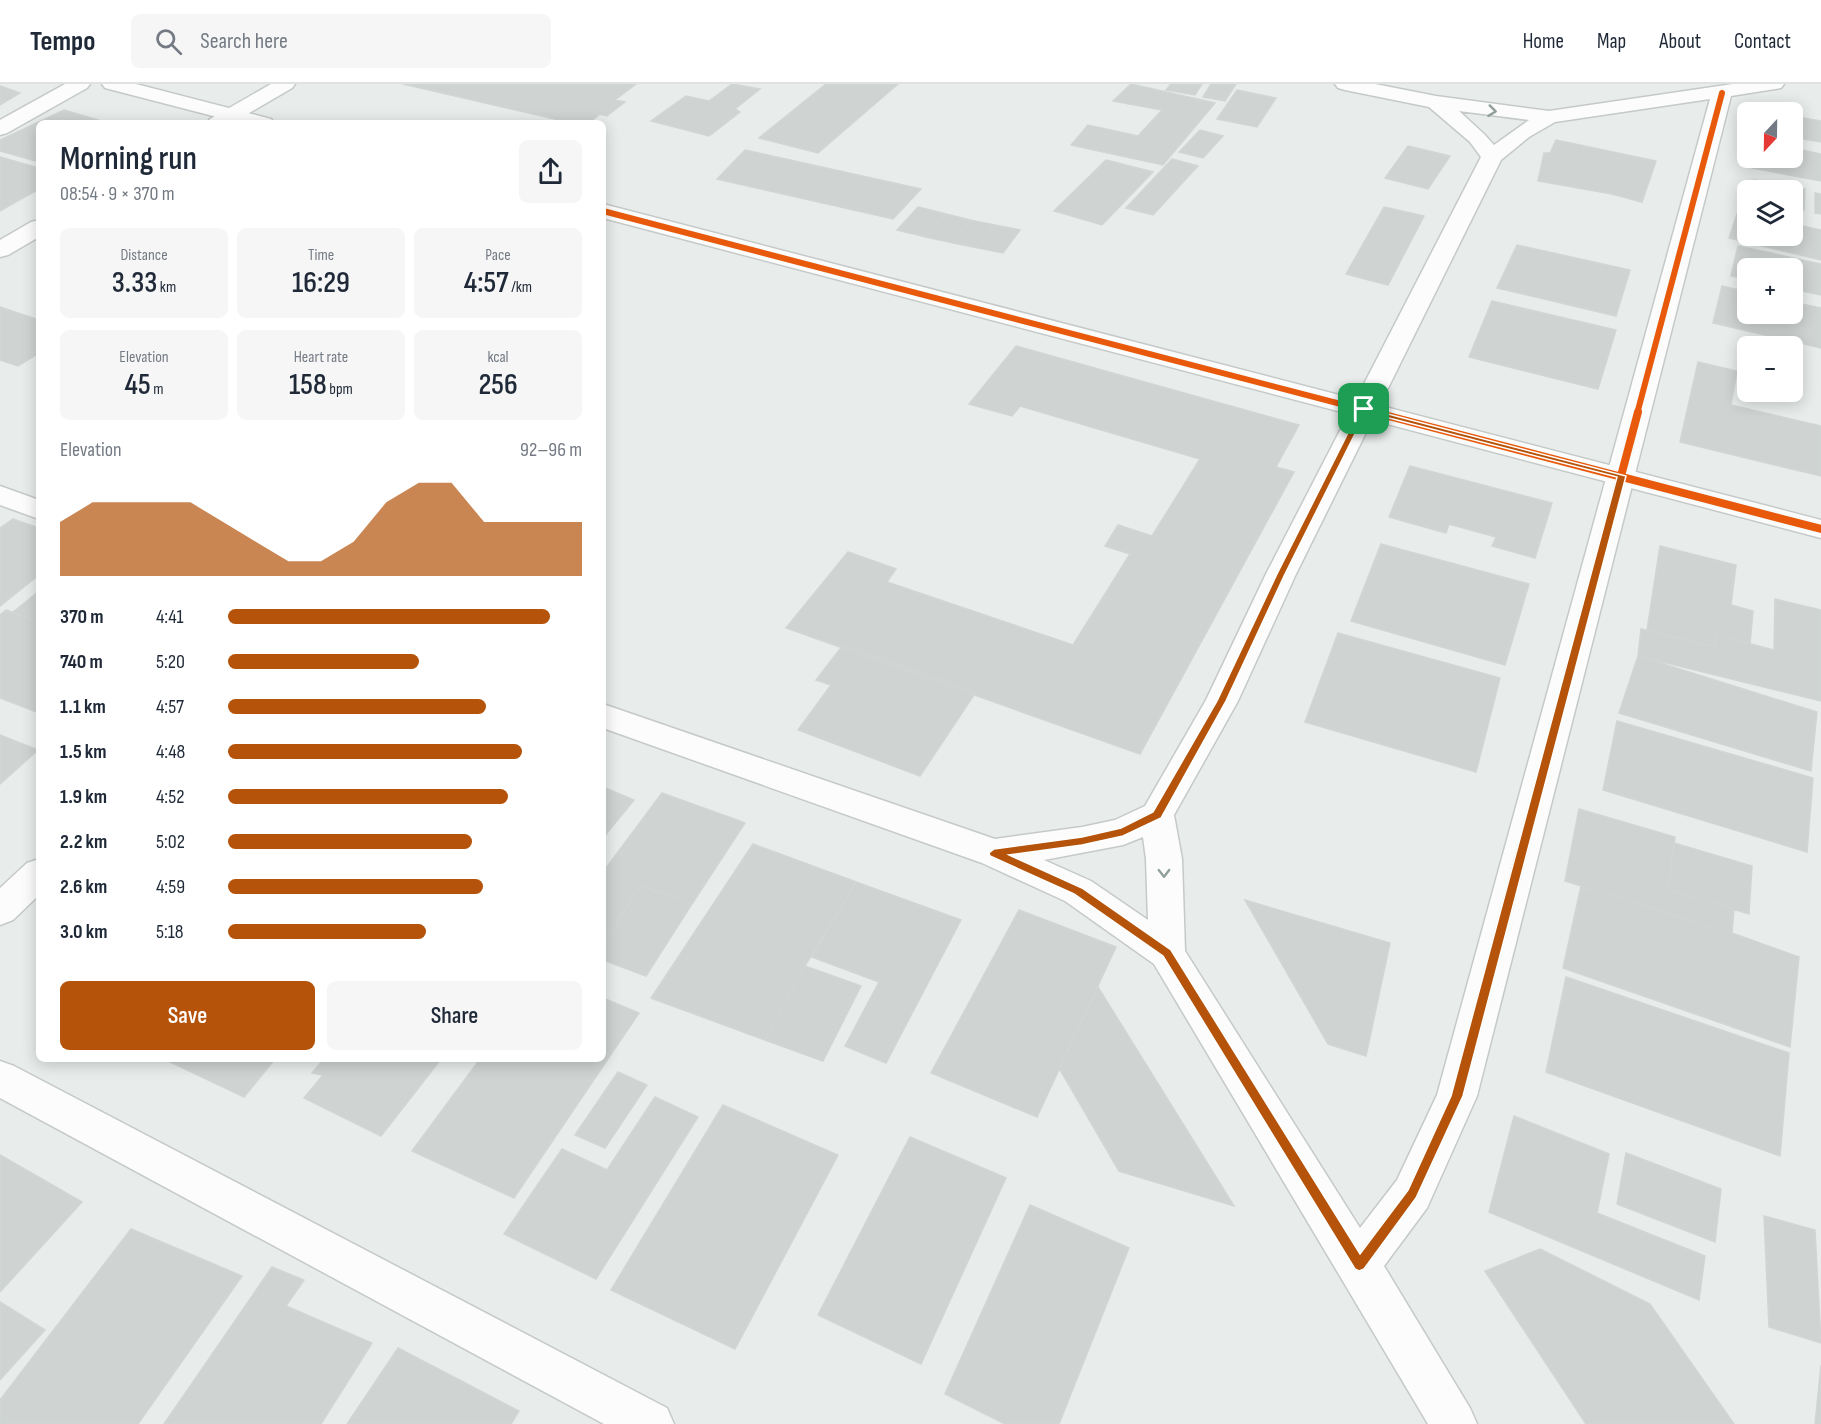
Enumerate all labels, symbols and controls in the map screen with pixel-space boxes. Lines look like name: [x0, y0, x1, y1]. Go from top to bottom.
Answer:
search box: [131, 14, 551, 68]
text: Tempo: [30, 25, 95, 58]
icon: search: [152, 25, 185, 58]
text: Search here: [200, 28, 288, 55]
text: Home: [1523, 29, 1564, 54]
text: Map: [1597, 29, 1626, 54]
text: About: [1659, 29, 1701, 54]
text: Contact: [1734, 29, 1791, 54]
north arrow: [1737, 102, 1803, 168]
map controls: [1737, 102, 1803, 402]
one-way arrow: [1488, 104, 1497, 117]
text: Morning run: [60, 139, 197, 179]
button: share: [519, 140, 582, 203]
button: layers: [1737, 180, 1803, 246]
text: 08:54 · 9 × 370 m: [60, 182, 175, 206]
text: Distance: [120, 246, 168, 265]
text: Time: [308, 246, 334, 265]
text: Pace: [485, 246, 511, 265]
button: +: [1737, 258, 1803, 324]
text: 3.33: [112, 265, 157, 301]
text: 16:29: [292, 265, 350, 301]
text: 4:57: [464, 265, 509, 301]
text: km: [157, 278, 176, 297]
text: /km: [509, 278, 532, 297]
button: −: [1737, 336, 1803, 402]
text: Elevation: [119, 348, 169, 367]
text: Heart rate: [294, 348, 348, 367]
text: kcal: [487, 348, 509, 367]
text: 45: [125, 367, 151, 403]
text: 158: [289, 367, 327, 403]
text: 256: [478, 367, 518, 403]
text: m: [151, 380, 163, 399]
text: bpm: [327, 380, 353, 399]
pin: [1338, 383, 1389, 434]
icon: arrive: [1347, 392, 1380, 425]
text: Elevation: [60, 438, 122, 462]
text: 92–96 m: [520, 438, 582, 462]
text: 370 m: [60, 605, 104, 629]
text: 4:41: [156, 605, 184, 629]
text: 740 m: [60, 650, 103, 674]
text: 5:20: [156, 650, 185, 674]
text: 1.1 km: [60, 695, 106, 719]
text: 4:57: [156, 695, 184, 719]
text: 1.5 km: [60, 740, 106, 764]
text: 4:48: [156, 740, 185, 764]
text: 1.9 km: [60, 785, 107, 809]
text: 4:52: [156, 785, 184, 809]
text: 2.2 km: [60, 830, 107, 854]
text: 5:02: [156, 830, 185, 854]
one-way arrow: [1158, 869, 1171, 878]
text: 2.6 km: [60, 875, 107, 899]
text: 4:59: [156, 875, 185, 899]
text: 3.0 km: [60, 920, 107, 944]
text: 5:18: [156, 920, 184, 944]
button: Save: [60, 981, 315, 1050]
button: Share: [327, 981, 582, 1050]

